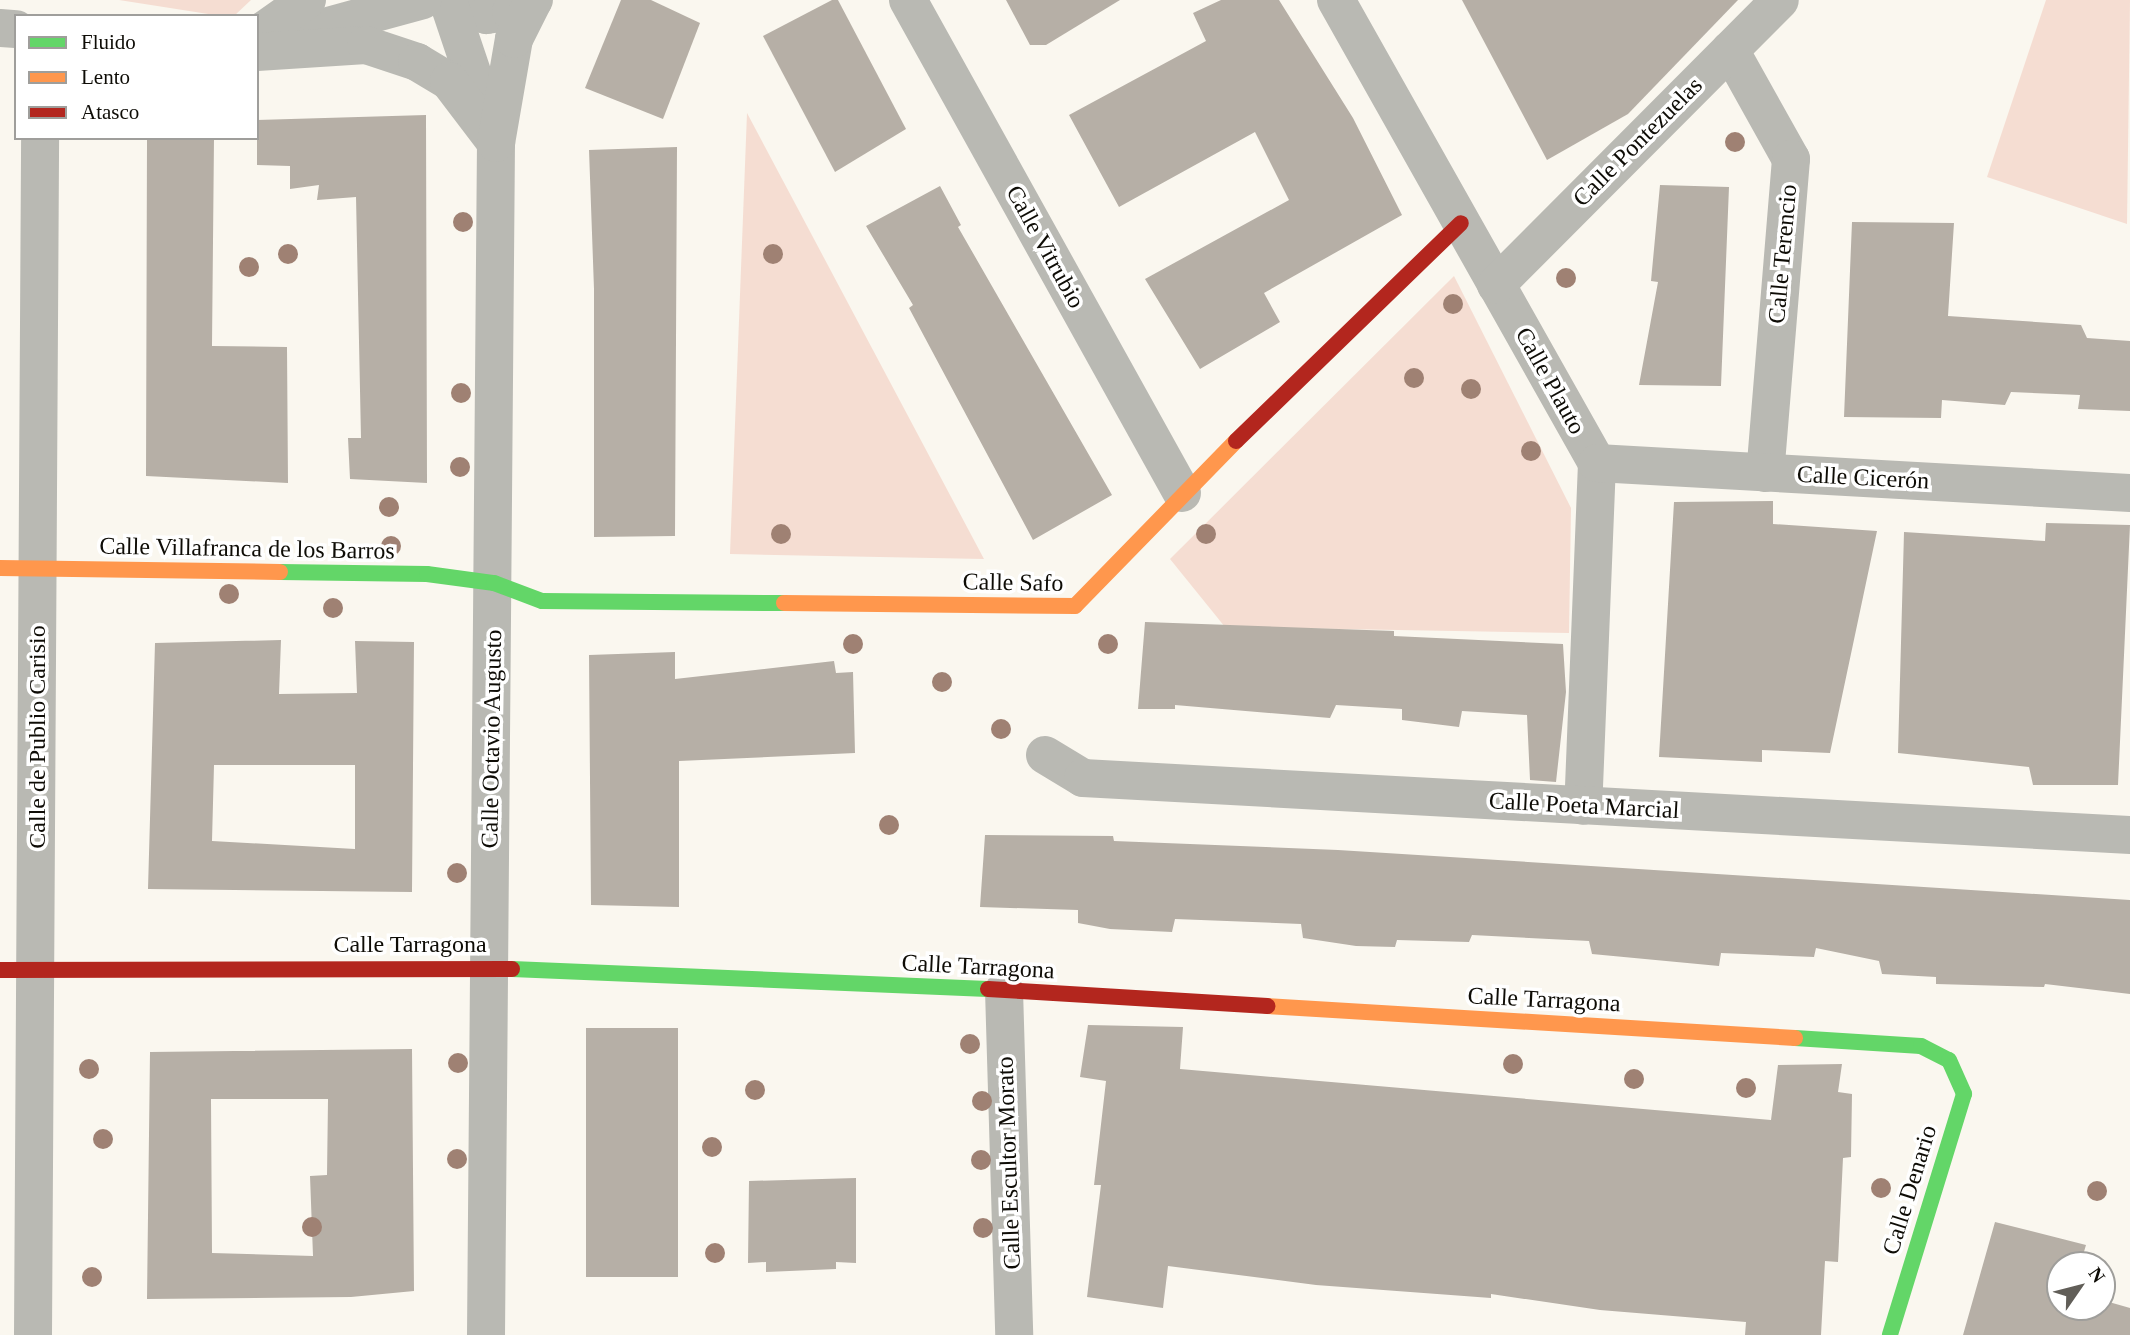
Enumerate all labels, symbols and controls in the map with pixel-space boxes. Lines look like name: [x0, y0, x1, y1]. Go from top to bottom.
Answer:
legend: [14, 14, 259, 140]
text: Fluido: [81, 30, 136, 54]
text: Lento: [81, 65, 130, 89]
street label: Calle Pontezuelas: [1567, 71, 1709, 213]
text: Atasco: [81, 100, 139, 124]
street label: Calle Vitrubio: [999, 180, 1091, 314]
street label: Calle Terencio: [1763, 183, 1803, 325]
street label: Calle Plauto: [1509, 322, 1591, 440]
street label: Calle Cicerón: [1796, 460, 1930, 496]
street label: Calle Villafranca de los Barros: [99, 532, 395, 566]
street label: Calle Safo: [962, 568, 1064, 598]
street label: Calle de Publio Carisio: [24, 625, 52, 849]
street label: Calle Octavio Augusto: [476, 629, 508, 849]
street label: Calle Poeta Marcial: [1488, 787, 1680, 825]
street label: Calle Tarragona: [333, 931, 487, 959]
street label: Calle Tarragona: [901, 949, 1055, 985]
street label: Calle Tarragona: [1467, 982, 1621, 1018]
street label: Calle Escultor Morato: [991, 1056, 1027, 1270]
street label: Calle Denario: [1877, 1122, 1943, 1258]
north arrow: [2046, 1251, 2116, 1321]
text: N: [2084, 1263, 2110, 1286]

